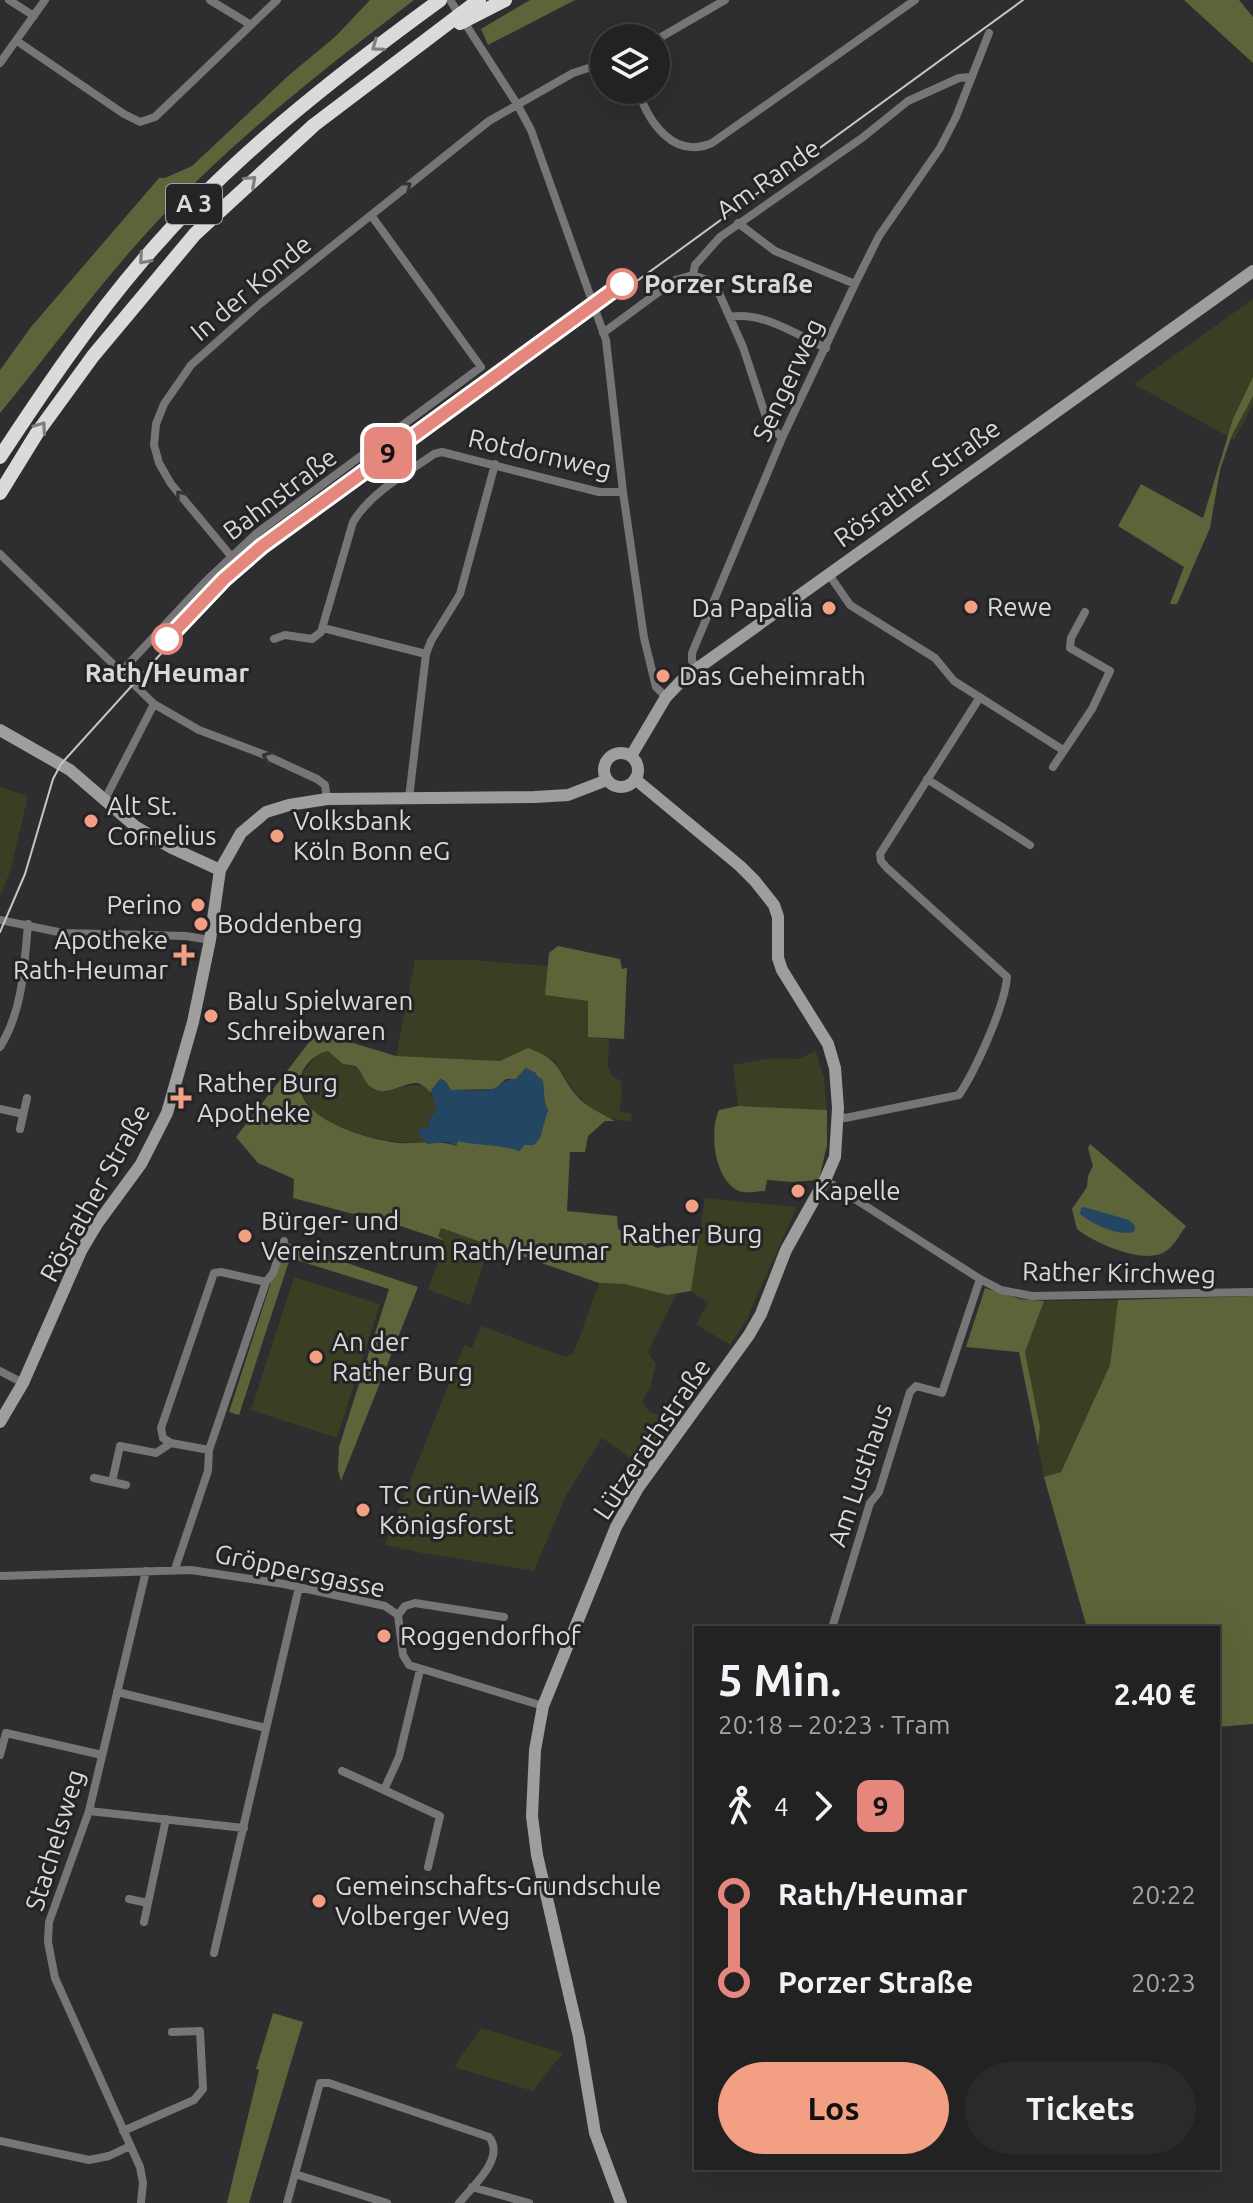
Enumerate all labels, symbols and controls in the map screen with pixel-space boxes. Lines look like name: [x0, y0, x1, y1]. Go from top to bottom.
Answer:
map controls: [590, 24, 670, 104]
button: layers: [590, 24, 670, 104]
one-way arrow: [371, 36, 386, 51]
street label: Am Rande: [711, 133, 825, 225]
one-way arrow: [242, 176, 256, 191]
one-way arrow: [397, 183, 412, 197]
road number: A 3: [166, 184, 222, 224]
street label: In der Konde: [185, 229, 317, 346]
one-way arrow: [139, 250, 154, 264]
marker: Porzer Straße: [607, 269, 637, 299]
place label: Porzer Straße: [644, 269, 813, 298]
street label: Sengerweg: [747, 314, 829, 446]
street label: Rösrather Straße: [828, 413, 1005, 553]
one-way arrow: [31, 422, 46, 436]
street label: Rotdornweg: [466, 423, 615, 484]
line badge: 9: [362, 427, 414, 479]
text: 9: [380, 437, 396, 468]
street label: Bahnstraße: [217, 442, 342, 546]
one-way arrow: [176, 491, 191, 505]
place label: Rewe: [987, 592, 1052, 621]
place label: Da Papalia: [692, 593, 813, 622]
marker: Rewe: [962, 598, 980, 616]
marker: Da Papalia: [820, 599, 838, 617]
marker: Rath/Heumar: [152, 624, 182, 654]
place label: Rath/Heumar: [85, 658, 249, 687]
place label: Das Geheimrath: [679, 661, 866, 690]
marker: Das Geheimrath: [654, 667, 672, 685]
one-way arrow: [262, 750, 276, 766]
place label: Alt St. Cornelius: [107, 791, 216, 850]
place label: Volksbank Köln Bonn eG: [293, 806, 450, 865]
marker: Alt St. Cornelius: [82, 812, 100, 830]
marker: Volksbank Köln Bonn eG: [268, 827, 286, 845]
place label: Perino: [106, 890, 182, 919]
marker: Perino: [189, 896, 207, 914]
place label: Boddenberg: [217, 909, 363, 938]
marker: Boddenberg: [192, 915, 210, 933]
place label: Apotheke Rath-Heumar: [13, 925, 168, 984]
marker: Apotheke Rath-Heumar: [175, 946, 193, 964]
place label: Balu Spielwaren Schreibwaren: [227, 986, 413, 1045]
marker: Balu Spielwaren Schreibwaren: [202, 1007, 220, 1025]
place label: Rather Burg Apotheke: [197, 1068, 338, 1127]
marker: Rather Burg Apotheke: [172, 1089, 190, 1107]
street label: Rösrather Straße: [34, 1099, 155, 1286]
place label: Kapelle: [814, 1176, 901, 1205]
marker: Kapelle: [789, 1182, 807, 1200]
marker: Rather Burg: [683, 1197, 701, 1215]
place label: Bürger- und Vereinszentrum Rath/Heumar: [261, 1206, 609, 1265]
place label: Rather Burg: [622, 1219, 762, 1248]
marker: Bürger- und Vereinszentrum Rath/Heumar: [236, 1227, 254, 1245]
street label: Rather Kirchweg: [1022, 1256, 1216, 1289]
place label: An der Rather Burg: [332, 1327, 473, 1386]
marker: An der Rather Burg: [307, 1348, 325, 1366]
street label: Lützerathstraße: [587, 1353, 716, 1524]
street label: Am Lusthaus: [822, 1400, 898, 1550]
place label: TC Grün-Weiß Königsforst: [379, 1480, 539, 1539]
marker: TC Grün-Weiß Königsforst: [354, 1501, 372, 1519]
street label: Gröppersgasse: [212, 1538, 388, 1603]
place label: Roggendorfhof: [400, 1621, 582, 1650]
marker: Roggendorfhof: [375, 1627, 393, 1645]
text: 5 Min.: [718, 1655, 841, 1704]
text: 2.40 €: [1114, 1677, 1196, 1711]
text: 20:18 – 20:23 · Tram: [718, 1710, 950, 1739]
street label: Stachelsweg: [19, 1766, 90, 1914]
icon: walk: [718, 1784, 762, 1828]
icon: forward: [801, 1784, 845, 1828]
text: 9: [873, 1790, 888, 1821]
text: 4: [774, 1792, 789, 1821]
place label: Gemeinschafts-Grundschule Volberger Weg: [335, 1871, 661, 1930]
text: Rath/Heumar: [778, 1877, 968, 1911]
text: 20:22: [1131, 1880, 1196, 1909]
marker: Gemeinschafts-Grundschule Volberger Weg: [310, 1892, 328, 1910]
text: Porzer Straße: [778, 1965, 973, 1999]
text: 20:23: [1131, 1968, 1196, 1997]
button: Los: [718, 2062, 949, 2154]
button: Tickets: [965, 2062, 1196, 2154]

